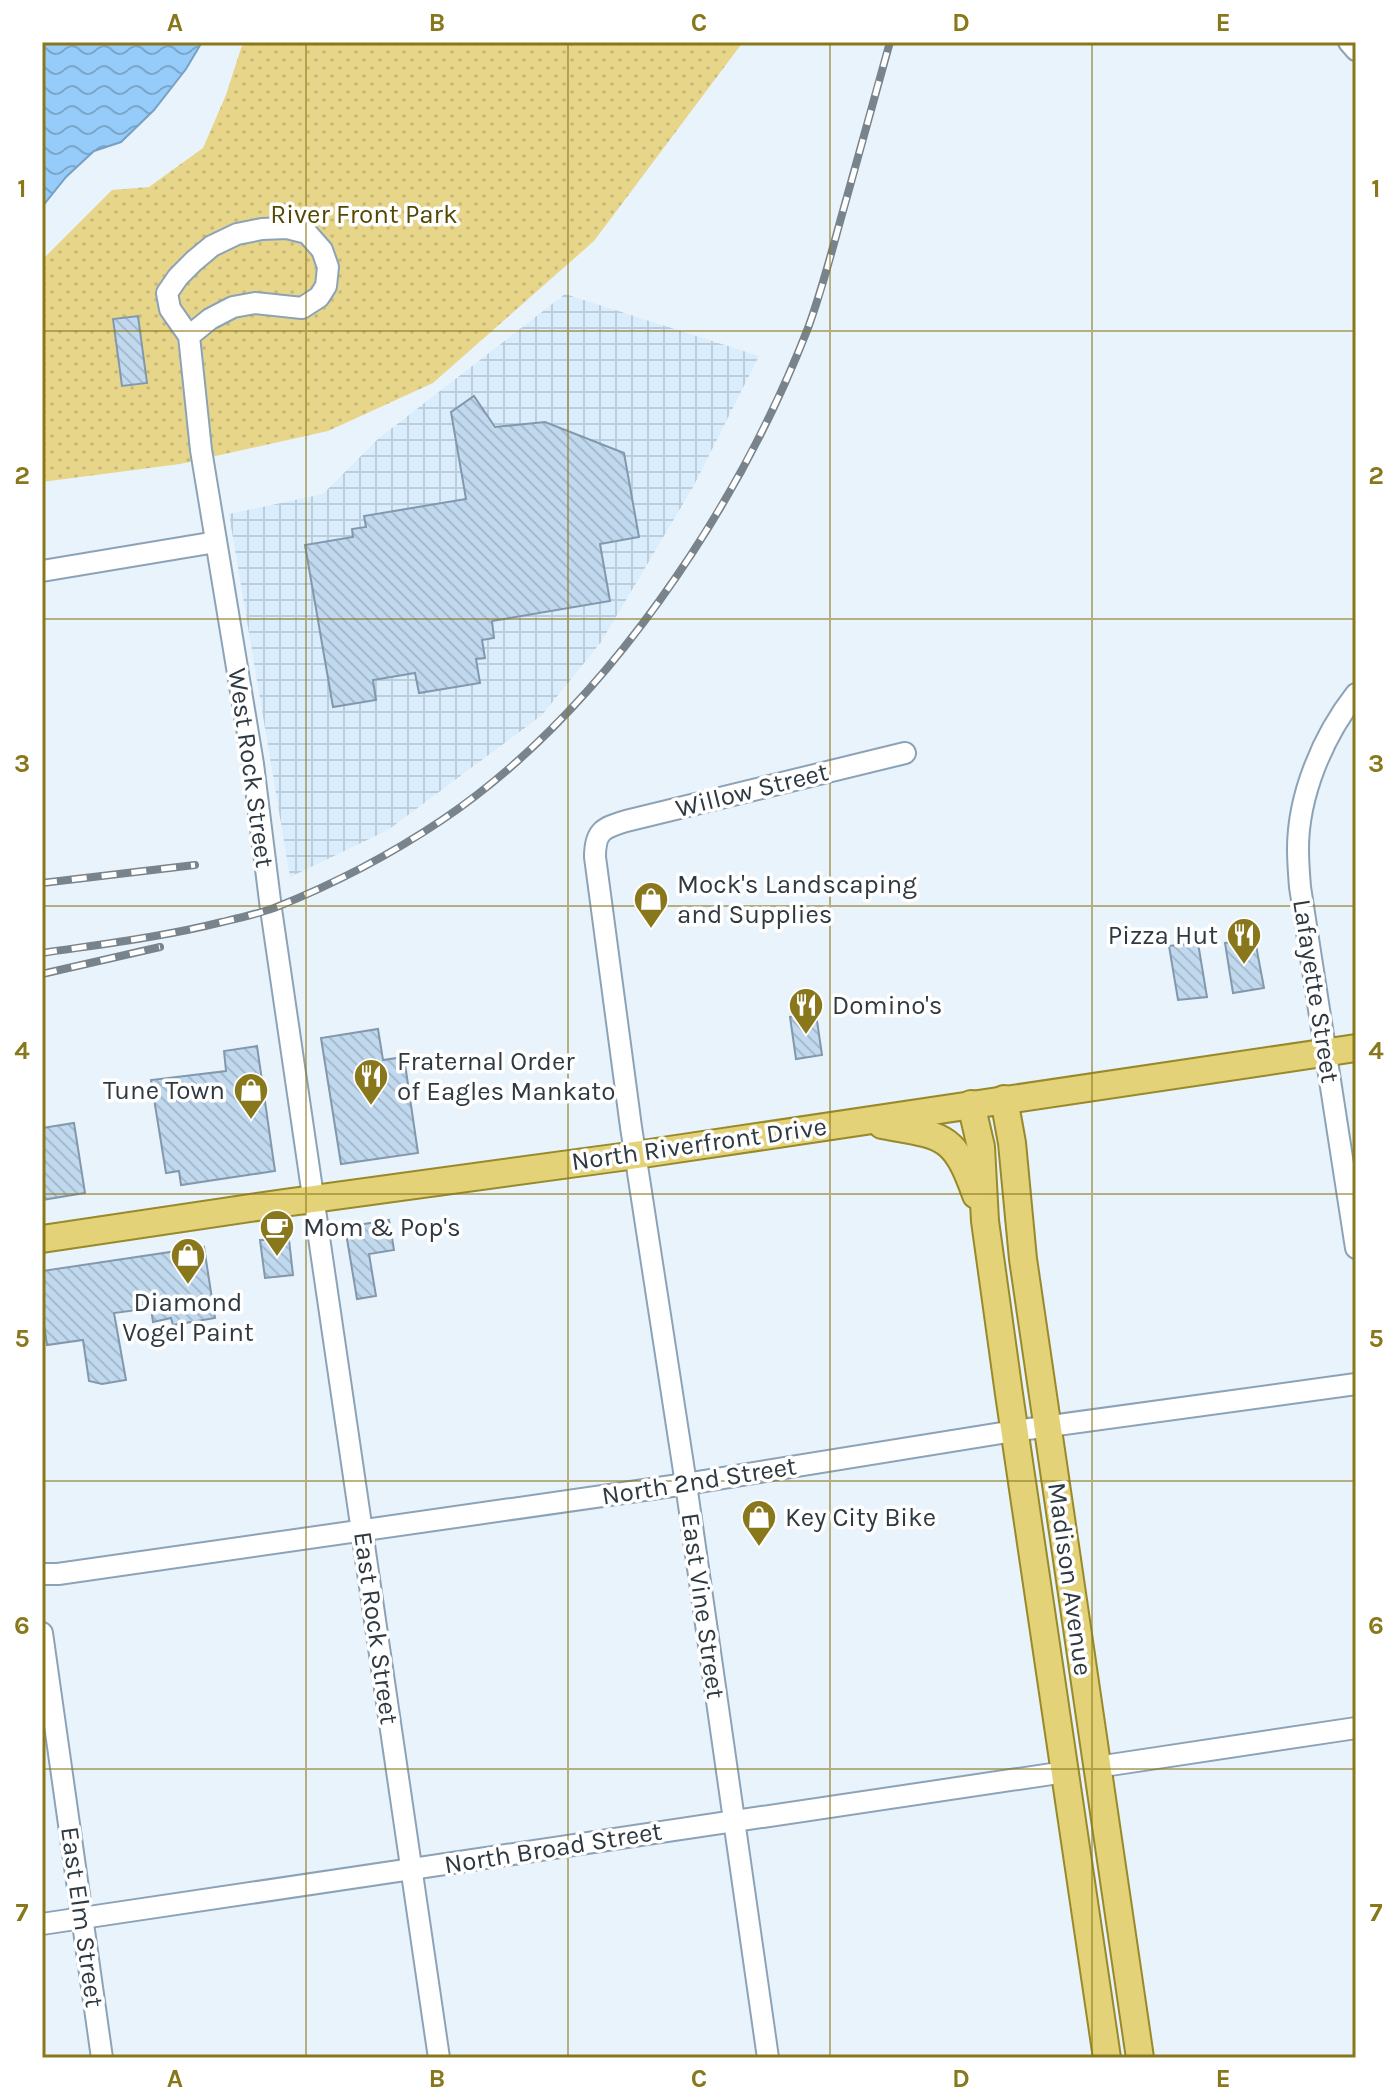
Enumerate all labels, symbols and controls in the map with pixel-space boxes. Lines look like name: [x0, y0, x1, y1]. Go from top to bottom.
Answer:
text: A: [167, 7, 183, 38]
text: B: [429, 7, 445, 38]
text: C: [691, 7, 707, 38]
text: D: [952, 7, 970, 38]
text: E: [1215, 7, 1231, 38]
text: 1: [17, 173, 27, 204]
text: 1: [1371, 173, 1381, 204]
park label: River Front Park: [270, 199, 458, 230]
text: 2: [14, 460, 30, 491]
text: 2: [1368, 460, 1384, 491]
street label: West Rock Street: [222, 666, 280, 870]
text: 3: [14, 748, 30, 779]
text: 3: [1368, 748, 1384, 779]
street label: Willow Street: [672, 756, 832, 824]
place label: Mock's Landscaping and Supplies: [677, 869, 917, 930]
shop icon: Mock's Landscaping and Supplies: [632, 880, 670, 930]
street label: Lafayette Street: [1286, 897, 1346, 1085]
restaurant icon: Pizza Hut: [1225, 916, 1263, 966]
place label: Pizza Hut: [1108, 920, 1218, 951]
restaurant icon: Domino's: [787, 986, 825, 1036]
place label: Domino's: [832, 990, 943, 1021]
text: 4: [14, 1035, 30, 1066]
text: 4: [1368, 1035, 1384, 1066]
place label: Fraternal Order of Eagles Mankato: [397, 1046, 615, 1107]
restaurant icon: Fraternal Order of Eagles Mankato: [352, 1057, 390, 1107]
shop icon: Tune Town: [232, 1071, 270, 1121]
place label: Tune Town: [103, 1075, 225, 1106]
street label: North Riverfront Drive: [569, 1111, 829, 1177]
cafe icon: Mom & Pop's: [258, 1208, 296, 1258]
place label: Mom & Pop's: [303, 1212, 461, 1243]
shop icon: Diamond Vogel Paint: [169, 1236, 207, 1286]
place label: Diamond Vogel Paint: [122, 1287, 254, 1348]
text: 5: [14, 1323, 30, 1354]
text: 5: [1368, 1323, 1384, 1354]
street label: North 2nd Street: [599, 1450, 799, 1512]
street label: Madison Avenue: [1041, 1480, 1099, 1678]
shop icon: Key City Bike: [740, 1498, 778, 1548]
place label: Key City Bike: [785, 1502, 936, 1533]
street label: East Vine Street: [675, 1511, 731, 1701]
street label: East Rock Street: [347, 1530, 405, 1727]
text: 6: [14, 1610, 30, 1641]
text: 6: [1368, 1610, 1384, 1641]
street label: North Broad Street: [442, 1815, 664, 1881]
street label: East Elm Street: [54, 1825, 110, 2010]
text: 7: [16, 1897, 29, 1928]
text: 7: [1370, 1897, 1383, 1928]
text: A: [167, 2063, 183, 2094]
text: B: [429, 2063, 445, 2094]
text: C: [691, 2063, 707, 2094]
text: D: [952, 2063, 970, 2094]
text: E: [1215, 2063, 1231, 2094]

